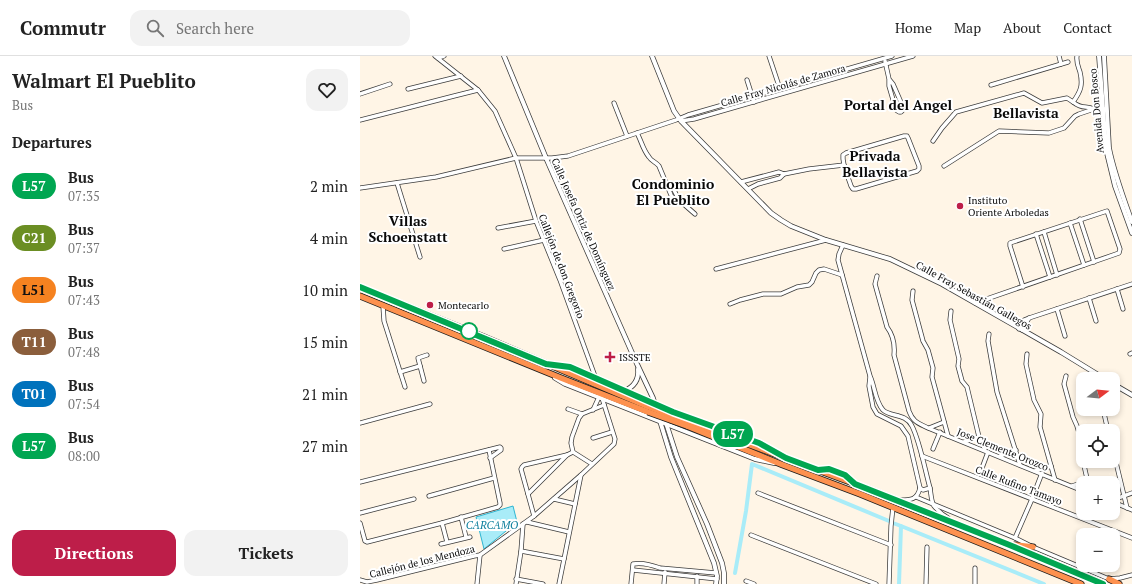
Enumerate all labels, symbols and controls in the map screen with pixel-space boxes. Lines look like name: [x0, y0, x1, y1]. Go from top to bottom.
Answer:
search box: [130, 10, 410, 46]
text: Commutr: [20, 15, 106, 40]
icon: search: [144, 17, 166, 39]
text: Search here: [176, 18, 254, 38]
text: Home: [895, 18, 932, 37]
text: Map: [954, 18, 981, 37]
text: About: [1003, 18, 1041, 37]
text: Contact: [1063, 18, 1112, 37]
street label: Calle Fray Nicolás de Zamora: [719, 61, 847, 110]
text: Walmart El Pueblito: [12, 68, 196, 93]
street label: Avenida Don Bosco: [1086, 68, 1107, 154]
button: heart: [306, 69, 348, 111]
district label: Portal del Angel: [844, 95, 952, 114]
text: Bus: [12, 96, 33, 114]
district label: Bellavista: [993, 103, 1059, 122]
text: Departures: [12, 132, 92, 152]
district label: Privada Bellavista: [842, 146, 908, 181]
street label: Calle Josefa Ortiz de Domínguez: [548, 156, 619, 292]
text: Bus: [68, 167, 94, 187]
district label: Condominio El Pueblito: [632, 174, 714, 209]
text: L57: [22, 176, 46, 195]
text: 2 min: [310, 176, 348, 196]
text: 07:35: [68, 187, 100, 205]
place label: Instituto Oriente Arboledas: [968, 194, 1049, 219]
marker: Instituto Oriente Arboledas: [955, 201, 965, 211]
district label: Villas Schoenstatt: [368, 211, 448, 246]
street label: Callejón de don Gregorio: [536, 212, 588, 321]
text: Bus: [68, 219, 94, 239]
text: C21: [22, 228, 46, 247]
text: 4 min: [310, 228, 348, 248]
text: 07:37: [68, 239, 100, 257]
street label: Calle Fray Sebastián Gallegos: [914, 258, 1034, 333]
text: Bus: [68, 271, 94, 291]
text: L51: [22, 280, 46, 299]
text: 10 min: [302, 280, 348, 300]
text: 07:43: [68, 291, 100, 309]
place label: Montecarlo: [438, 299, 489, 312]
marker: Montecarlo: [425, 300, 435, 310]
unlabelled marker: [460, 322, 478, 340]
text: Bus: [68, 323, 94, 343]
text: T11: [21, 332, 47, 351]
text: 15 min: [302, 332, 348, 352]
text: 07:48: [68, 343, 100, 361]
marker: ISSSTE: [604, 351, 616, 363]
place label: ISSSTE: [619, 351, 651, 364]
north arrow: [1076, 372, 1120, 416]
map controls: [1076, 372, 1120, 572]
text: Bus: [68, 375, 94, 395]
text: T01: [21, 384, 47, 403]
text: 21 min: [302, 384, 348, 404]
text: 07:54: [68, 395, 100, 413]
line badge: L57: [710, 421, 756, 447]
text: L57: [721, 424, 745, 443]
button: locate: [1076, 424, 1120, 468]
street label: Jose Clemente Orozco: [955, 425, 1051, 474]
text: Bus: [68, 427, 94, 447]
text: L57: [22, 436, 46, 455]
text: 27 min: [302, 436, 348, 456]
text: 08:00: [68, 447, 100, 465]
street label: Calle Rufino Tamayo: [974, 463, 1065, 508]
button: +: [1076, 476, 1120, 520]
water label: CARCAMO: [466, 518, 518, 532]
button: −: [1076, 528, 1120, 572]
button: Directions: [12, 530, 176, 576]
button: Tickets: [184, 530, 348, 576]
street label: Callejón de los Mendoza: [368, 542, 476, 581]

